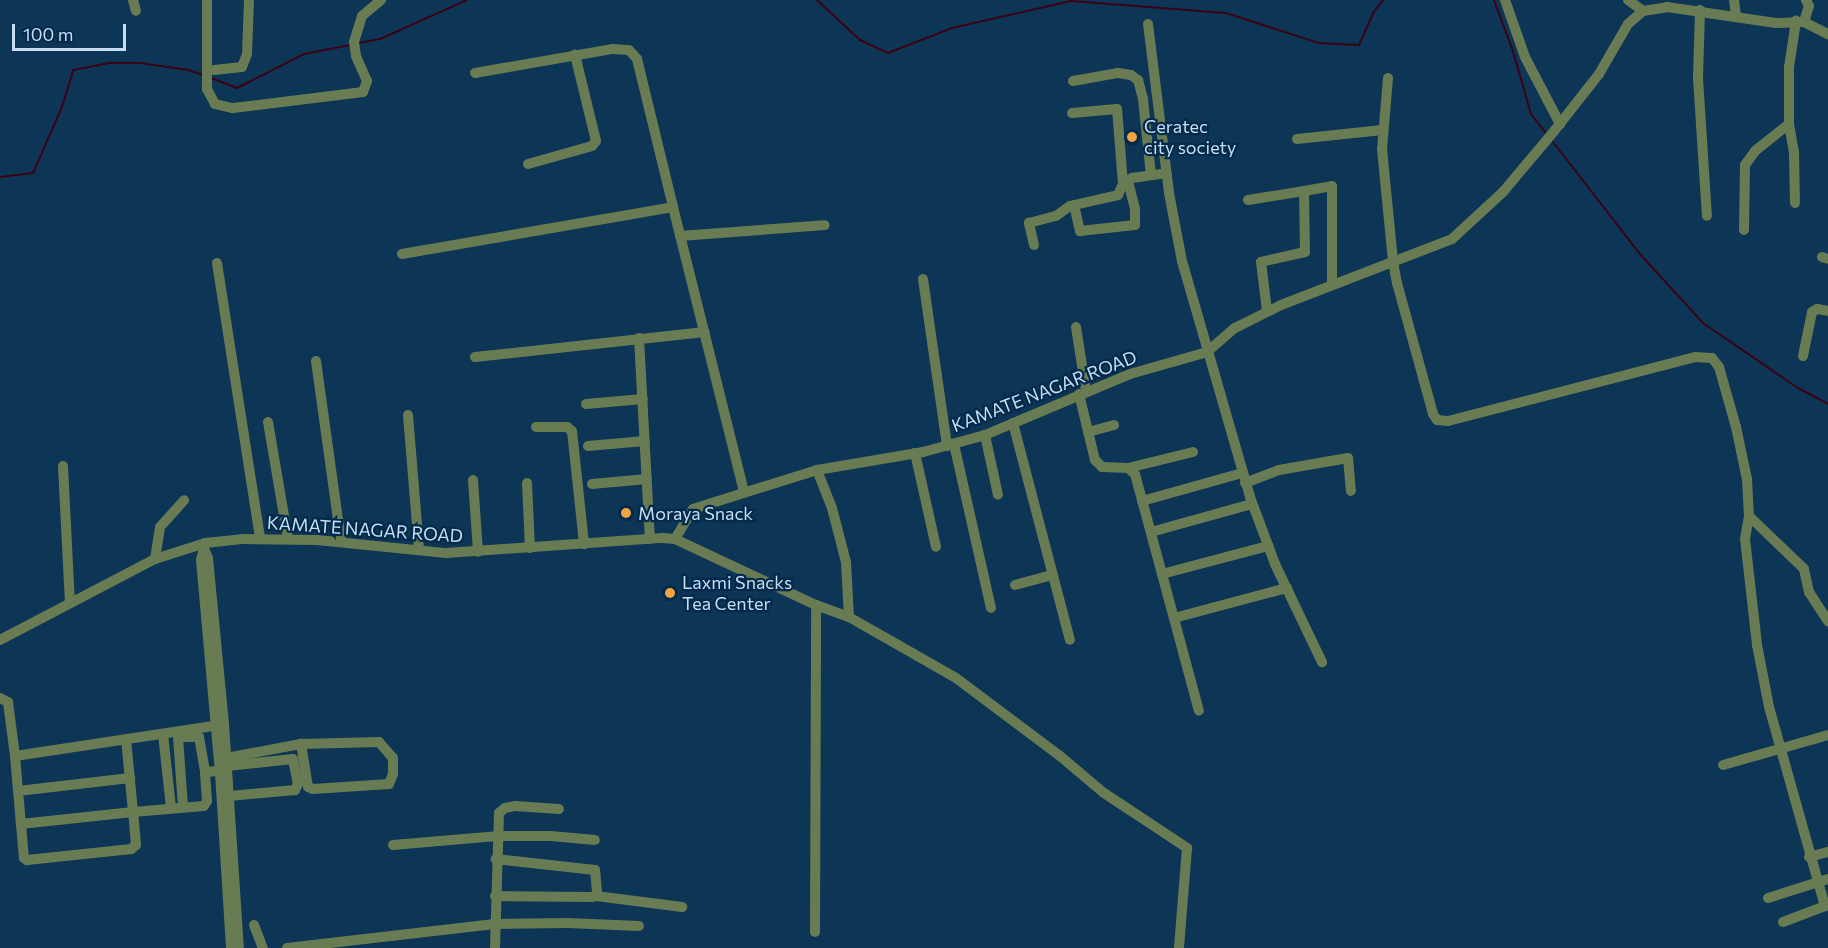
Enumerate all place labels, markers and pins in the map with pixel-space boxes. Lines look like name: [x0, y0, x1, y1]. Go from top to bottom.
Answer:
place label: Ceratec city society: [1144, 116, 1236, 158]
marker: Ceratec city society: [1125, 130, 1139, 144]
place label: Moraya Snack: [638, 502, 753, 524]
marker: Moraya Snack: [619, 506, 633, 520]
place label: Laxmi Snacks Tea Center: [682, 572, 792, 614]
marker: Laxmi Snacks Tea Center: [663, 586, 677, 600]

